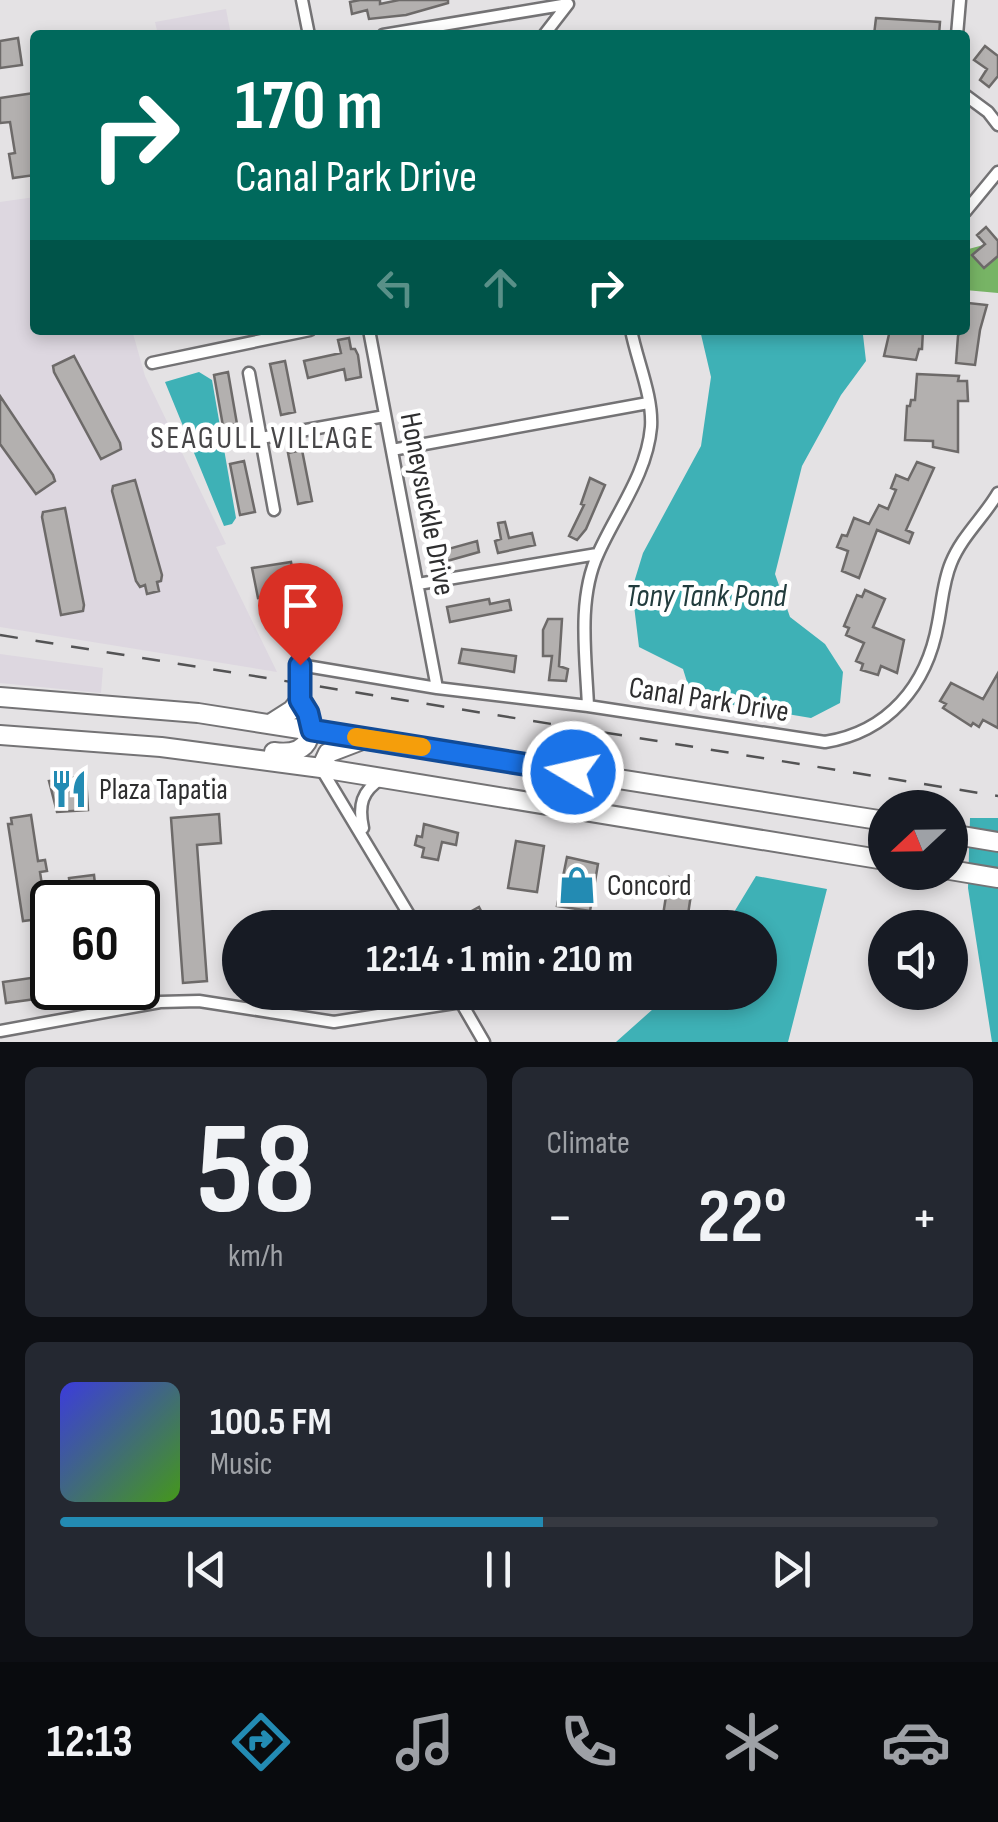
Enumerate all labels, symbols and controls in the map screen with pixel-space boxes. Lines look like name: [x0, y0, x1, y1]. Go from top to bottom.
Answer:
text: 170 m: [235, 65, 383, 149]
icon: right: [70, 70, 200, 200]
text: Canal Park Drive: [235, 150, 477, 205]
icon: left: [368, 260, 423, 315]
icon: ahead: [473, 260, 528, 315]
icon: right: [578, 260, 633, 315]
street label: Honeysuckle Drive: [392, 410, 462, 599]
district label: SEAGULL VILLAGE: [150, 419, 376, 458]
pin: [258, 563, 343, 666]
water label: Tony Tank Pond: [626, 577, 787, 616]
icon: arrive: [273, 578, 328, 633]
street label: Canal Park Drive: [626, 670, 791, 730]
position arrow: [521, 720, 625, 824]
restaurant icon: Plaza Tapatia: [48, 768, 90, 810]
place label: Plaza Tapatia: [99, 772, 228, 808]
north arrow: [868, 790, 968, 890]
map controls: [868, 790, 968, 1010]
shop icon: Concord: [556, 864, 598, 906]
place label: Concord: [607, 868, 692, 904]
speed limit sign: 60: [30, 880, 160, 1010]
button: sound: [868, 910, 968, 1010]
text: 12:14 · 1 min · 210 m: [366, 937, 633, 982]
text: 58: [196, 1094, 315, 1250]
text: Climate: [547, 1124, 630, 1163]
text: 22°: [698, 1173, 787, 1264]
text: −: [547, 1185, 573, 1252]
text: +: [911, 1185, 938, 1252]
text: km/h: [228, 1237, 283, 1276]
text: 100.5 FM: [210, 1400, 331, 1445]
text: Music: [210, 1445, 273, 1484]
icon: previous: [179, 1542, 234, 1597]
icon: pause: [471, 1542, 526, 1597]
icon: next: [764, 1542, 819, 1597]
icon: directions: [226, 1707, 296, 1777]
icon: music: [390, 1707, 460, 1777]
icon: phone: [554, 1707, 624, 1777]
icon: climate: [717, 1707, 787, 1777]
icon: car: [881, 1707, 951, 1777]
text: 12:13: [47, 1715, 133, 1770]

